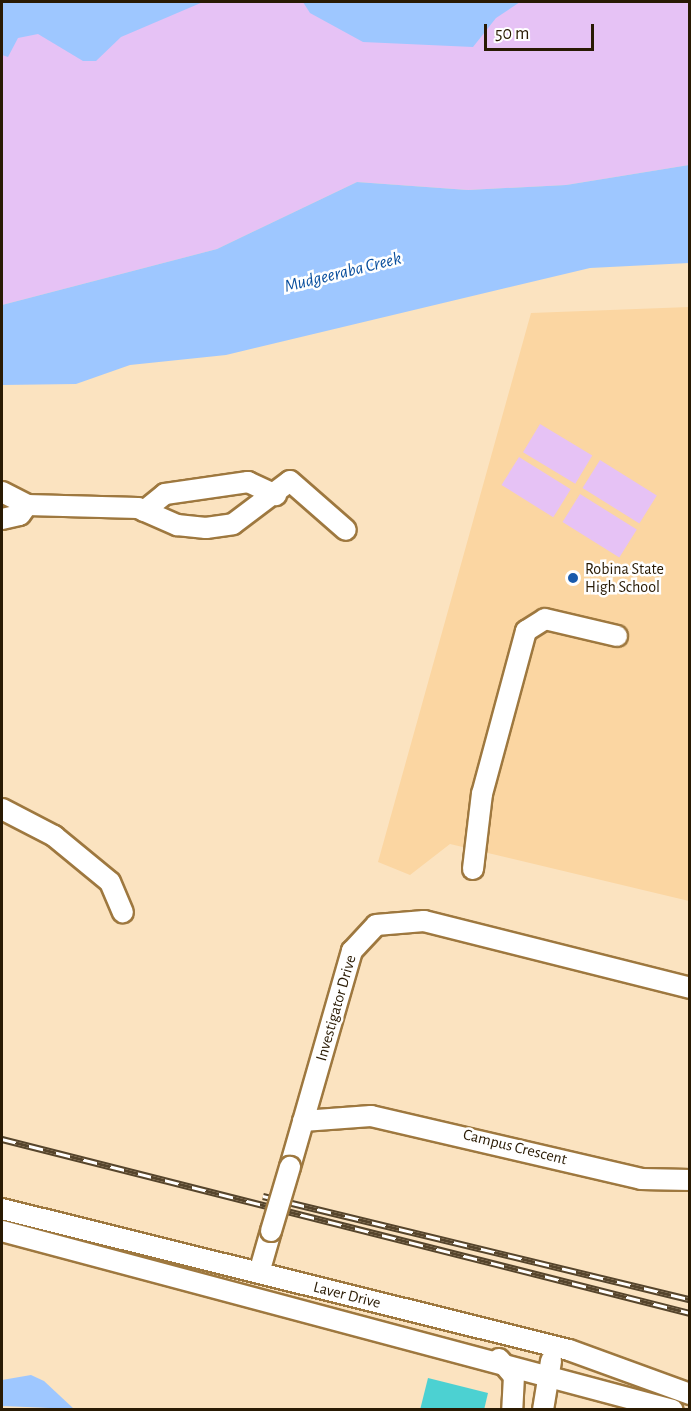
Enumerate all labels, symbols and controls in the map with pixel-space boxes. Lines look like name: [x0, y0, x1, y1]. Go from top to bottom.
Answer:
scale bar: [487, 12, 596, 50]
text: 50 m: [495, 25, 529, 43]
water label: Mudgeeraba Creek: [282, 248, 404, 298]
place label: Robina State High School: [585, 559, 664, 597]
marker: Robina State High School: [566, 571, 580, 585]
street label: Investigator Drive: [312, 953, 360, 1063]
street label: Campus Crescent: [461, 1125, 569, 1169]
street label: Laver Drive: [311, 1277, 383, 1313]

